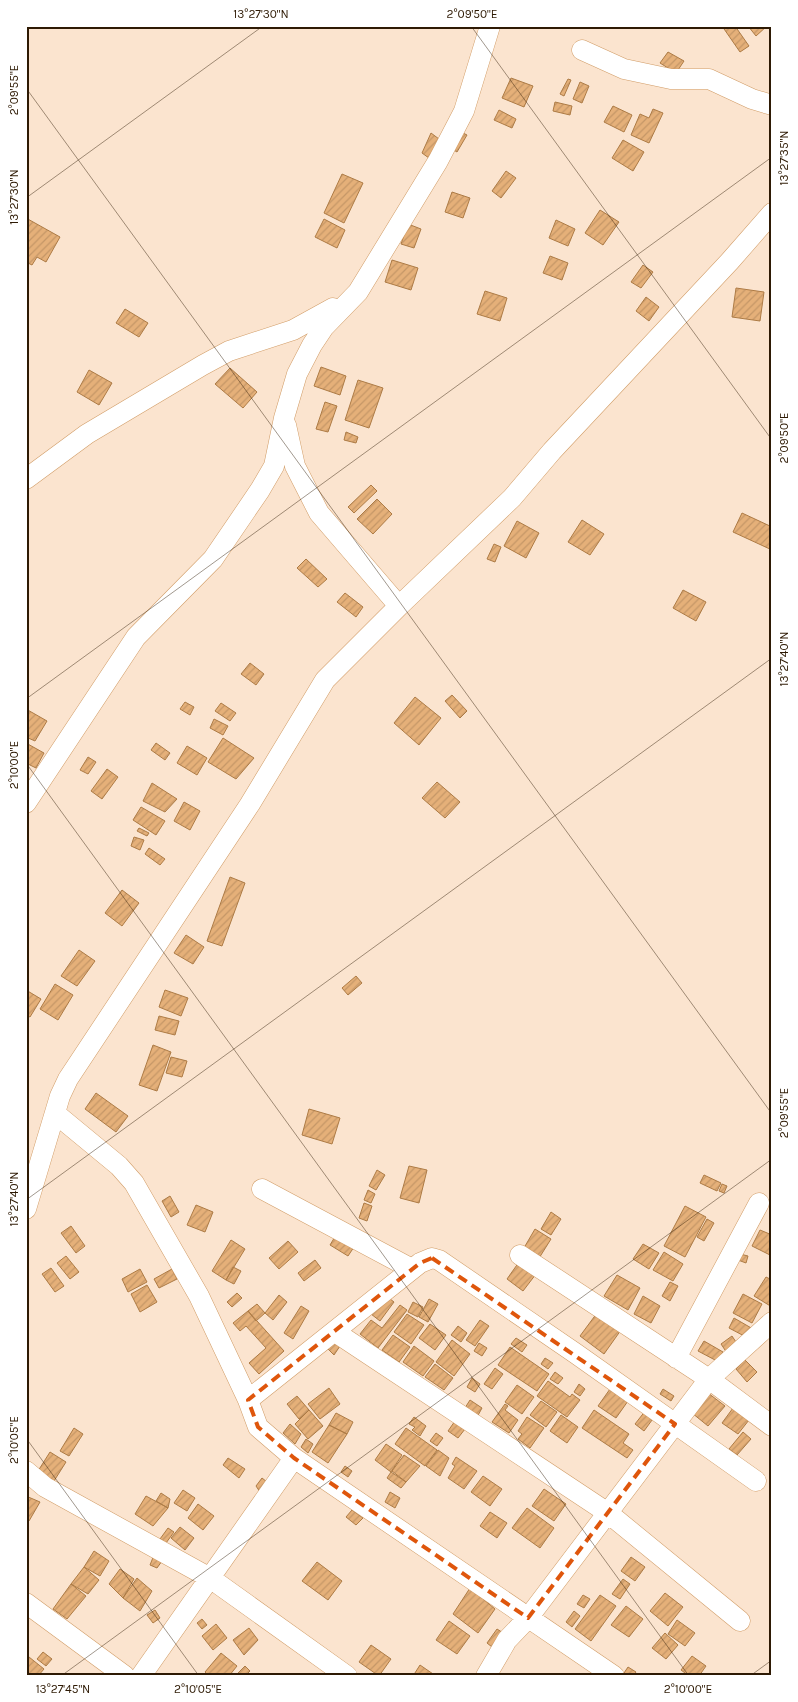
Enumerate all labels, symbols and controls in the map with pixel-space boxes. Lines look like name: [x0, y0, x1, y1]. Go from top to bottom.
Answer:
text: 13°27'30"N: [233, 7, 289, 21]
text: 2°09'50"E: [446, 7, 498, 21]
text: 2°09'55"E: [7, 65, 21, 115]
text: 13°27'35"N: [777, 130, 791, 186]
text: 13°27'30"N: [7, 169, 21, 225]
text: 2°09'50"E: [777, 412, 791, 464]
text: 13°27'40"N: [777, 631, 791, 687]
text: 2°10'00"E: [7, 741, 21, 789]
text: 2°09'55"E: [777, 1088, 791, 1138]
text: 13°27'40"N: [7, 1171, 21, 1227]
text: 2°10'05"E: [7, 1416, 21, 1464]
text: 13°27'45"N: [36, 1682, 90, 1696]
text: 2°10'05"E: [174, 1682, 222, 1696]
text: 2°10'00"E: [664, 1682, 712, 1696]

